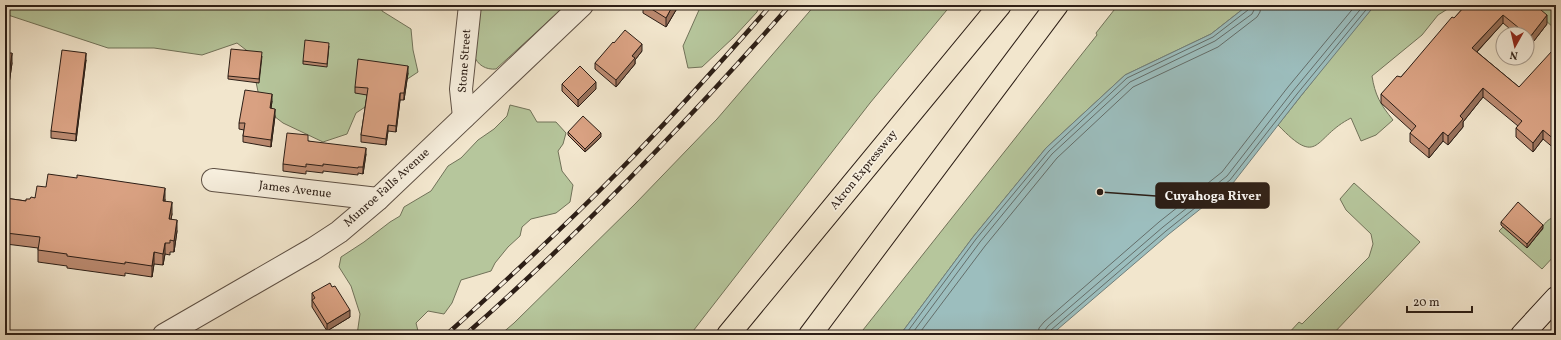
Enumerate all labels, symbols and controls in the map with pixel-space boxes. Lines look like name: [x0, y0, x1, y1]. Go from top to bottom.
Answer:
north arrow: [1495, 26, 1535, 66]
street label: Stone Street: [455, 29, 475, 93]
text: N: [1509, 46, 1519, 62]
street label: Akron Expressway: [827, 126, 902, 213]
street label: Munroe Falls Avenue: [341, 145, 434, 231]
street label: James Avenue: [258, 178, 333, 202]
callout: Cuyahoga River: [1156, 183, 1269, 208]
text: Cuyahoga River: [1165, 188, 1261, 206]
scale bar: [1407, 288, 1472, 314]
text: 20 m: [1413, 295, 1440, 311]

